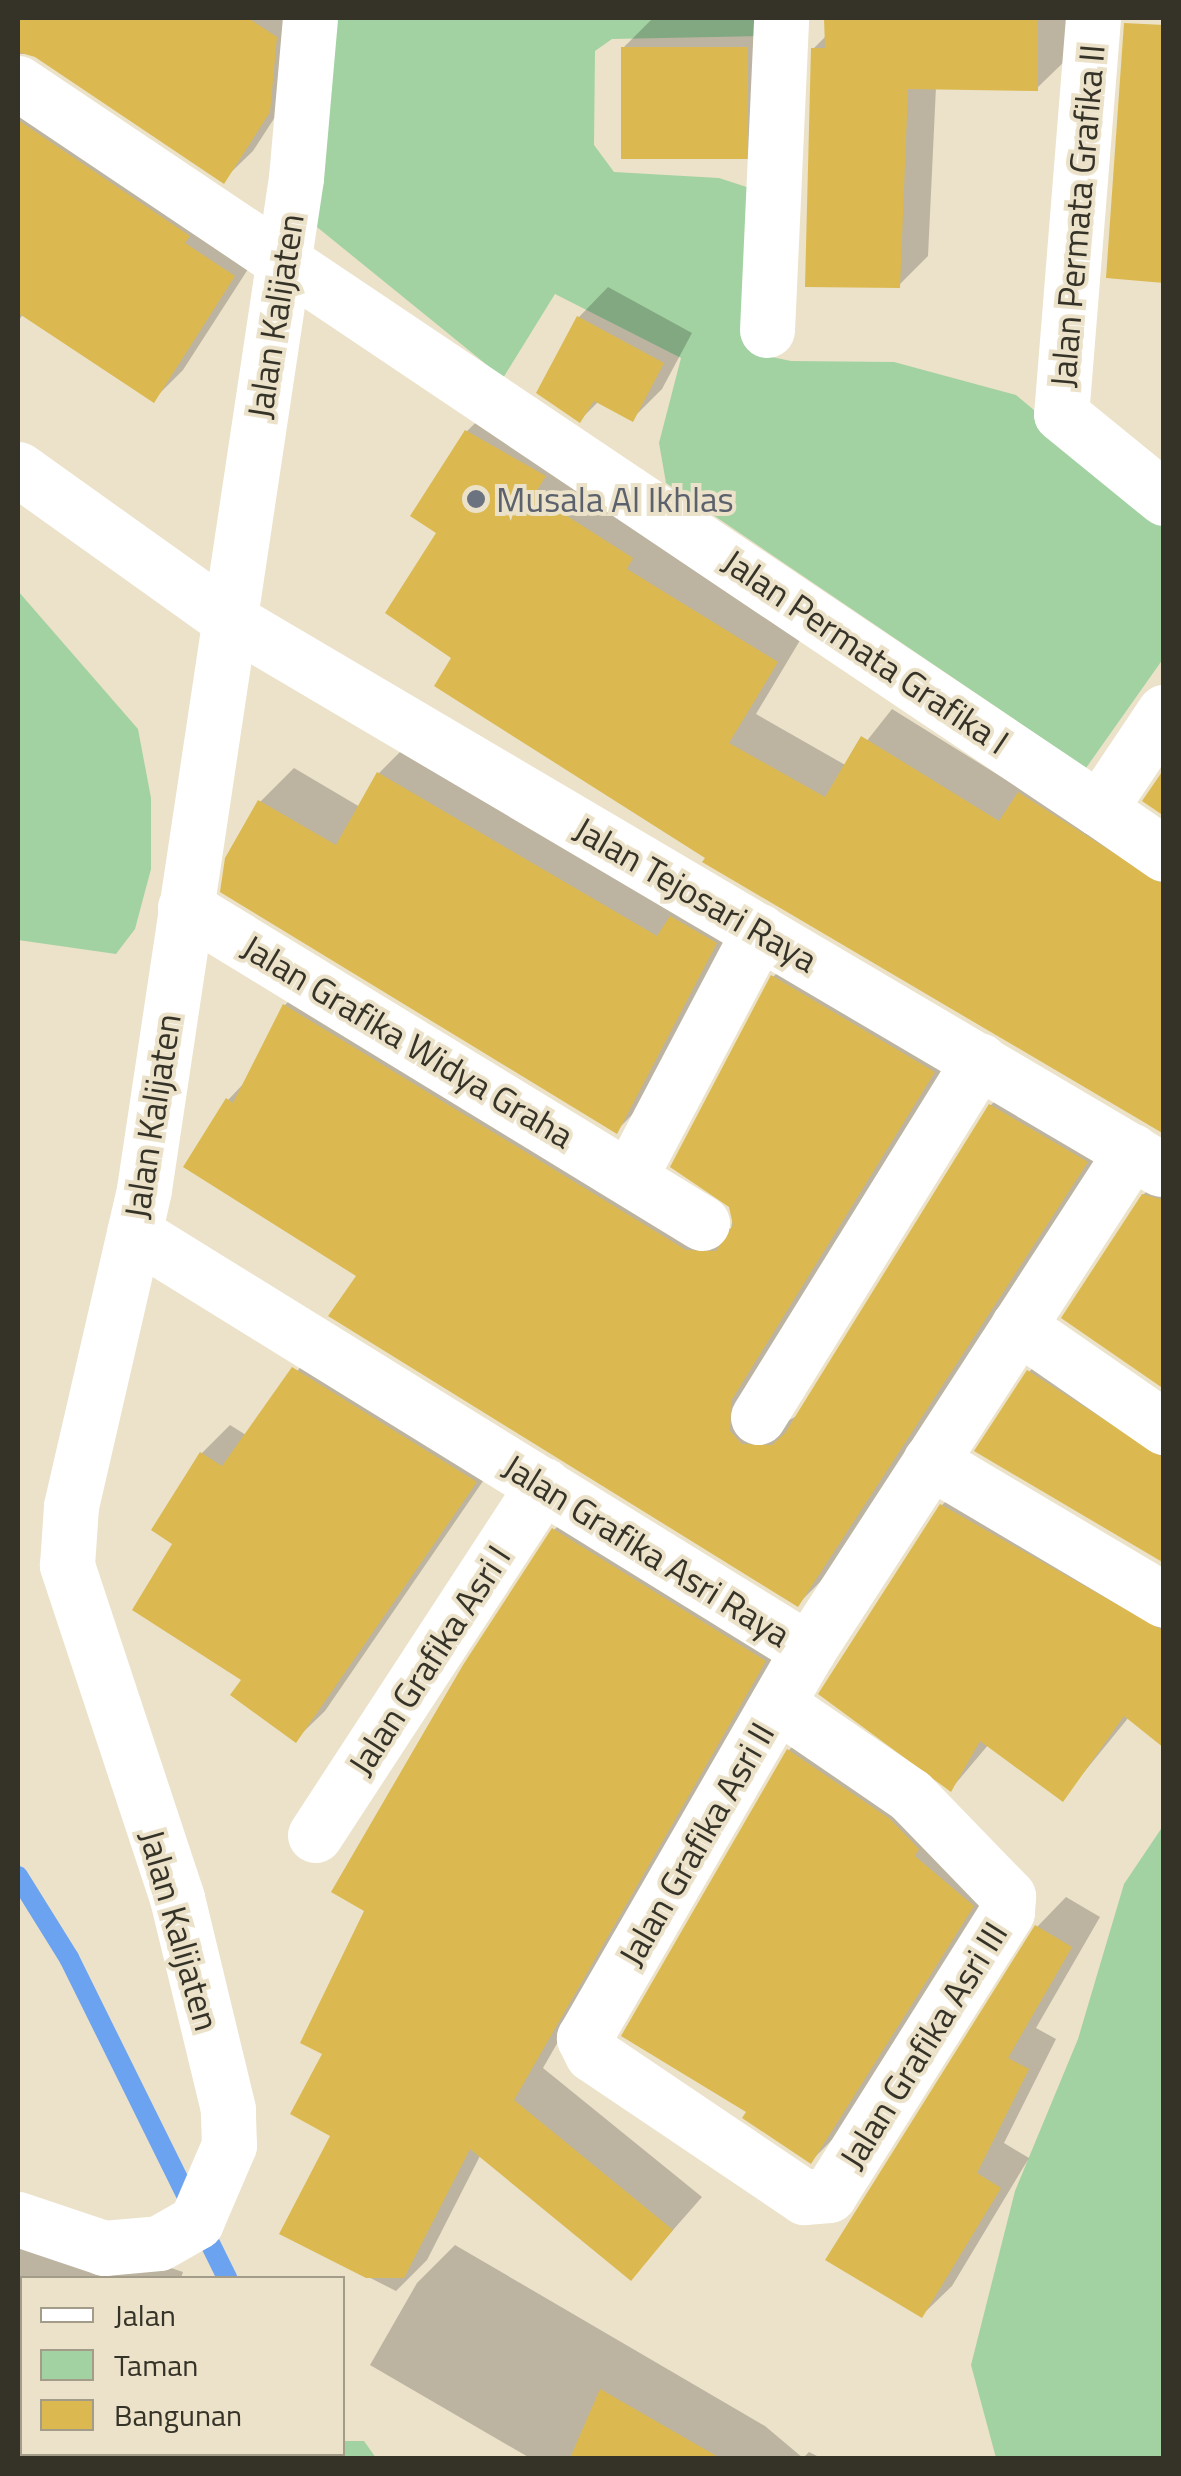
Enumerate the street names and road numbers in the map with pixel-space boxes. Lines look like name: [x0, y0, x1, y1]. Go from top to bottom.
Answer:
street label: Jalan Permata Grafika II: [1041, 43, 1113, 389]
street label: Jalan Kalijaten: [238, 211, 312, 421]
street label: Jalan Permata Grafika I: [715, 540, 1017, 762]
street label: Jalan Tejosari Raya: [567, 808, 825, 980]
street label: Jalan Grafika Widya Graha: [235, 925, 581, 1157]
street label: Jalan Kalijaten: [115, 1011, 189, 1221]
street label: Jalan Grafika Asri Raya: [496, 1445, 798, 1655]
street label: Jalan Grafika Asri I: [339, 1537, 519, 1783]
street label: Jalan Grafika Asri II: [609, 1715, 783, 1973]
street label: Jalan Kalijaten: [131, 1825, 229, 2035]
street label: Jalan Grafika Asri III: [830, 1914, 1016, 2176]

